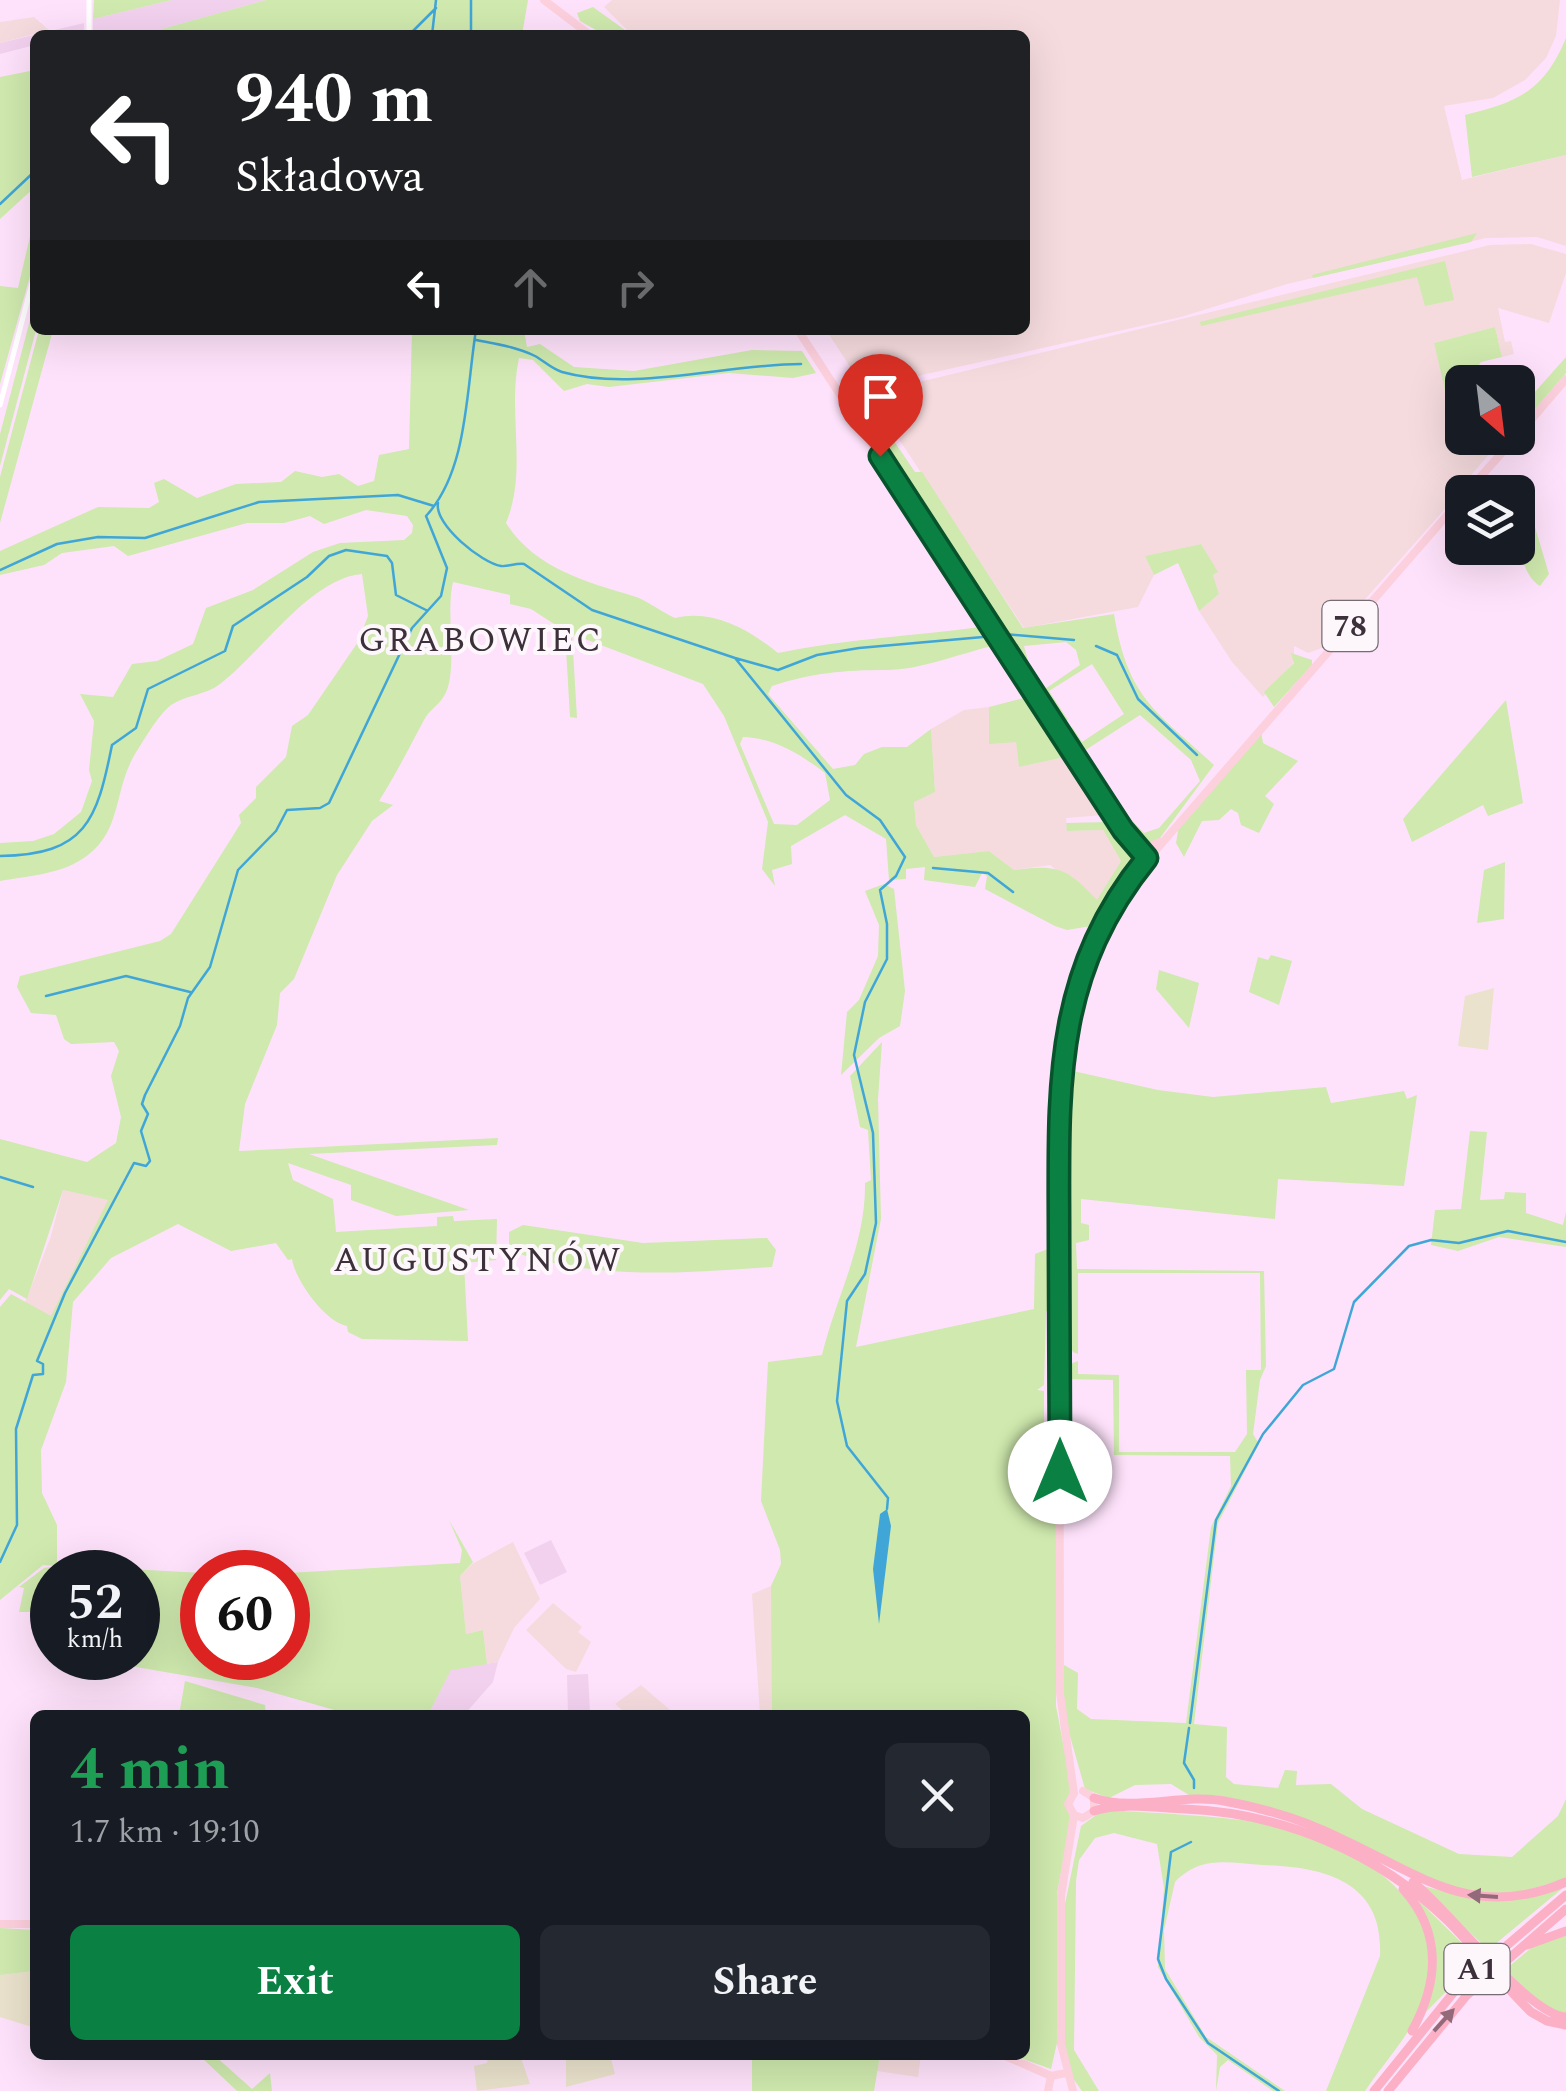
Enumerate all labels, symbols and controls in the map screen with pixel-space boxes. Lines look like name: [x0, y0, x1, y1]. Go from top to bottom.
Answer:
text: 940 m: [235, 47, 433, 153]
icon: left: [70, 70, 200, 200]
text: Składowa: [235, 143, 424, 212]
icon: left: [398, 260, 453, 315]
icon: ahead: [503, 260, 558, 315]
icon: right: [608, 260, 663, 315]
pin: [838, 354, 923, 457]
north arrow: [1445, 365, 1535, 455]
map controls: [1445, 365, 1535, 565]
icon: arrive: [853, 369, 908, 424]
button: layers: [1445, 475, 1535, 565]
road number: 78: [1322, 601, 1378, 651]
district label: GRABOWIEC: [358, 614, 604, 667]
district label: AUGUSTYNÓW: [333, 1234, 623, 1287]
position arrow: [1008, 1420, 1112, 1524]
speed limit sign: 60: [180, 1550, 310, 1680]
text: 52: [67, 1565, 123, 1641]
text: km/h: [67, 1621, 123, 1659]
text: 4 min: [70, 1724, 230, 1816]
button: close: [885, 1743, 990, 1848]
text: 1.7 km · 19:10: [70, 1808, 259, 1857]
one-way arrow: [1466, 1888, 1498, 1904]
button: Exit: [70, 1925, 520, 2040]
button: Share: [540, 1925, 990, 2040]
road number: A1: [1444, 1944, 1510, 1994]
one-way arrow: [1433, 2008, 1455, 2033]

